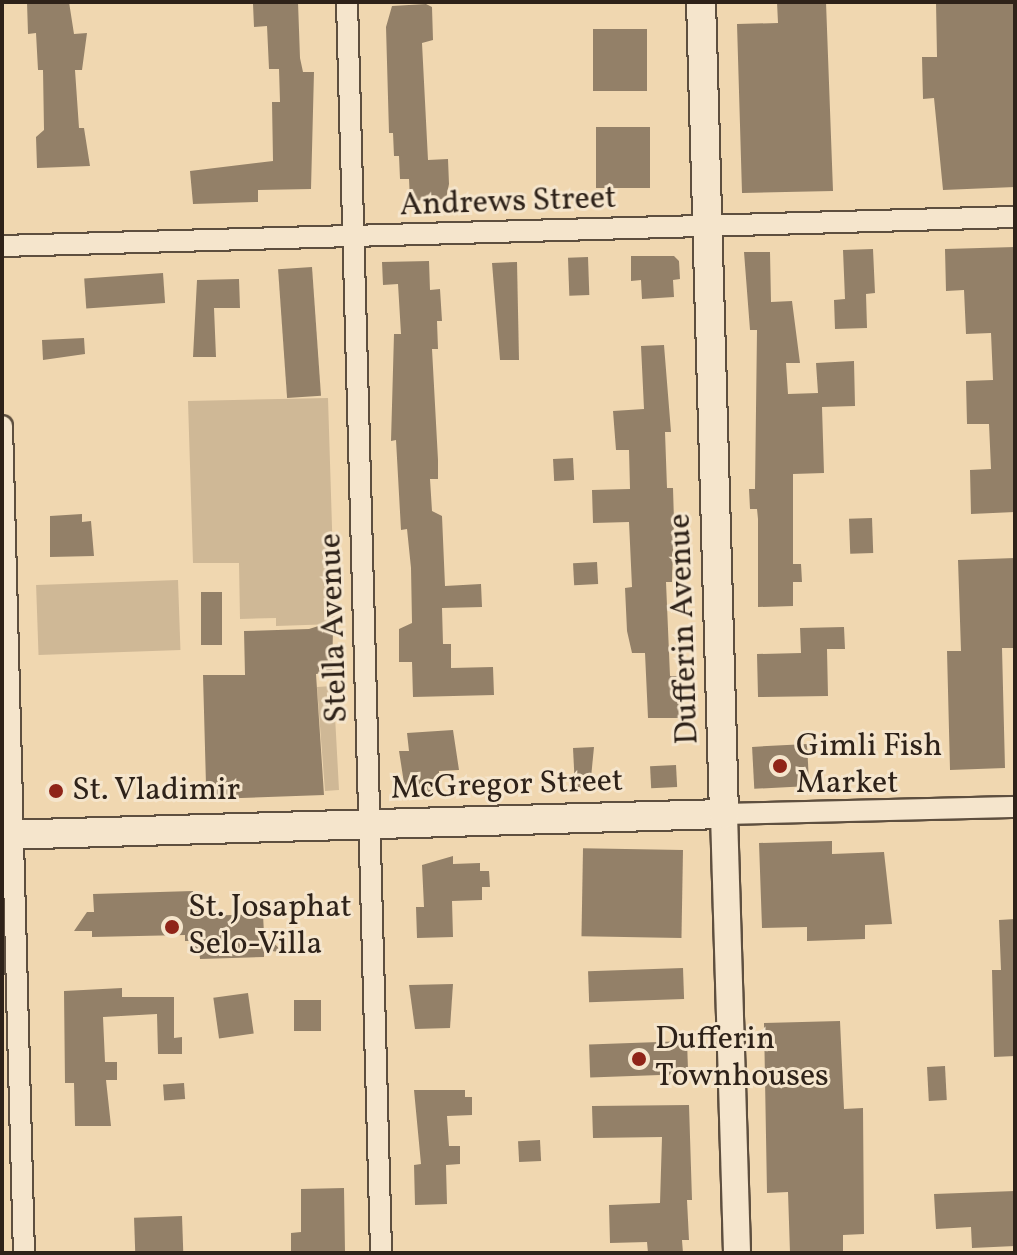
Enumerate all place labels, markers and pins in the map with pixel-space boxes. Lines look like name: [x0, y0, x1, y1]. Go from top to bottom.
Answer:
place label: Gimli Fish Market: [796, 729, 942, 804]
marker: Gimli Fish Market: [771, 757, 789, 775]
place label: St. Vladimir: [72, 772, 241, 810]
marker: St. Vladimir: [47, 782, 65, 800]
place label: St. Josaphat Selo-Villa: [188, 890, 352, 965]
marker: St. Josaphat Selo-Villa: [163, 918, 181, 936]
place label: Dufferin Townhouses: [655, 1022, 829, 1097]
marker: Dufferin Townhouses: [630, 1050, 648, 1068]

